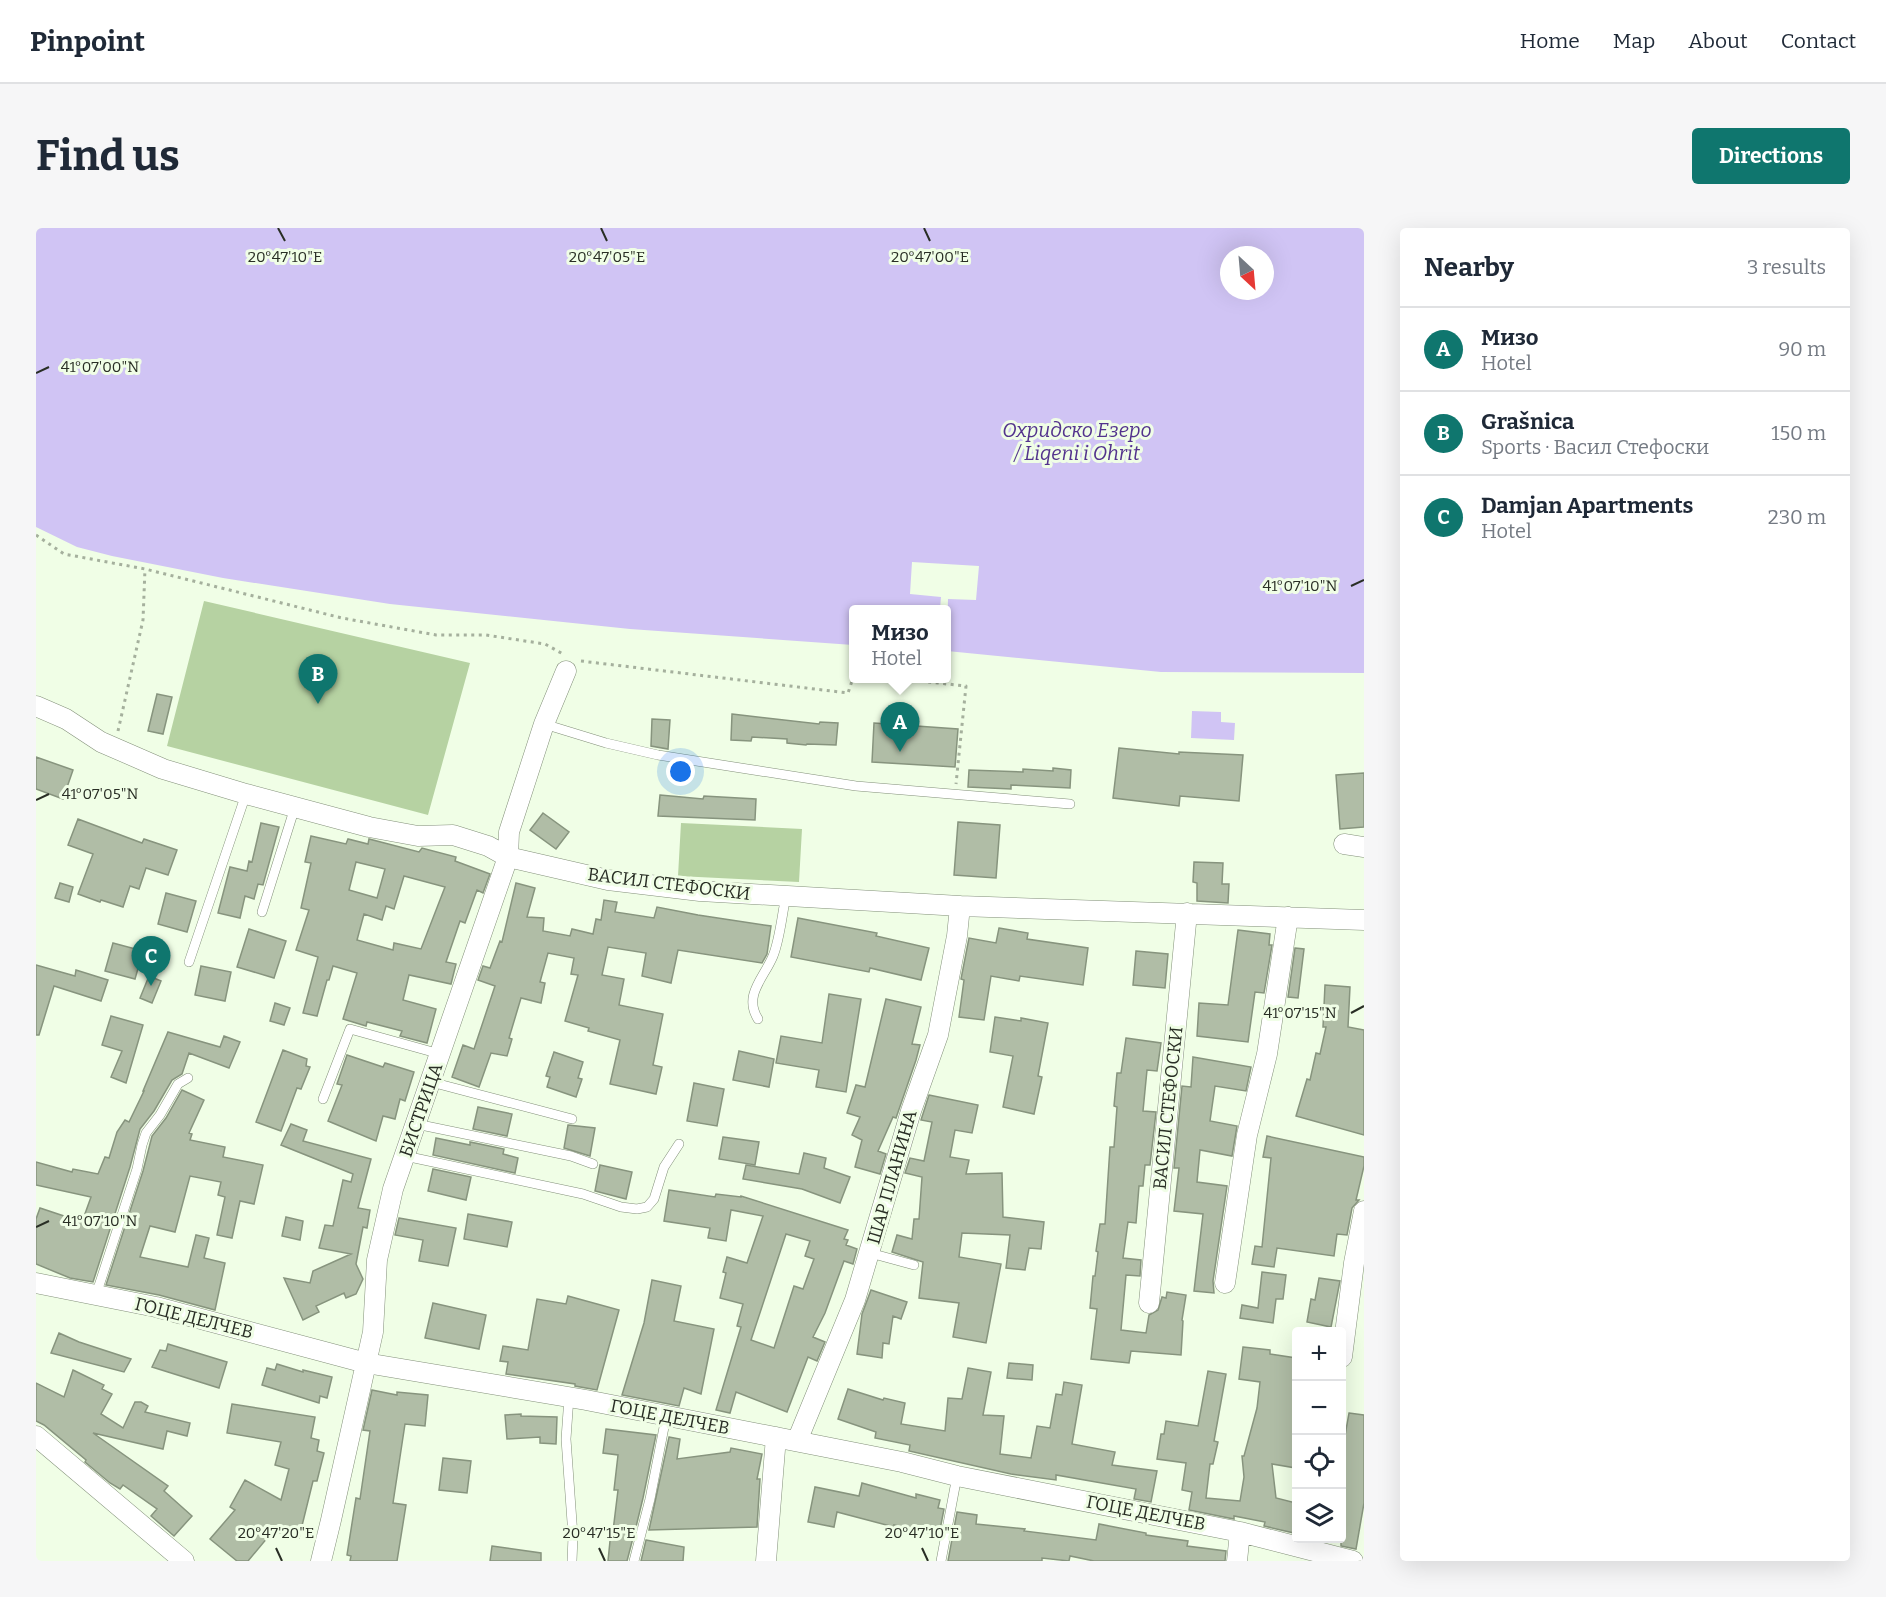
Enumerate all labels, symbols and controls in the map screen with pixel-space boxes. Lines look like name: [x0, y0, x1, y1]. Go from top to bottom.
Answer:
text: Pinpoint: [30, 25, 145, 58]
text: Home: [1520, 28, 1580, 54]
text: Map: [1613, 28, 1655, 54]
text: About: [1688, 28, 1748, 54]
text: Contact: [1781, 28, 1856, 54]
button: Directions: [1692, 128, 1850, 184]
text: Find us: [36, 131, 180, 181]
north arrow: [1220, 246, 1274, 300]
text: 20°47'10"E: [248, 248, 322, 266]
text: 20°47'05"E: [569, 248, 645, 266]
text: 20°47'00"E: [891, 248, 969, 266]
text: Nearby: [1424, 252, 1514, 283]
text: 3 results: [1747, 255, 1826, 279]
text: Мизо: [1481, 324, 1539, 351]
text: A: [1436, 337, 1451, 361]
text: 90 m: [1778, 337, 1826, 361]
text: Hotel: [1481, 351, 1532, 375]
text: 41°07'00"N: [61, 358, 139, 376]
text: Grašnica: [1481, 408, 1574, 435]
water label: Охридско Езеро / Liqeni i Ohrit: [1002, 418, 1152, 465]
text: B: [1437, 421, 1450, 445]
text: 150 m: [1771, 421, 1826, 445]
text: Sports · Васил Стефоски: [1481, 435, 1709, 459]
text: Damjan Apartments: [1481, 492, 1693, 519]
text: C: [1437, 505, 1450, 529]
text: 230 m: [1768, 505, 1826, 529]
text: Hotel: [1481, 519, 1532, 543]
text: 41°07'10"N: [1263, 577, 1338, 595]
popup: [849, 605, 951, 683]
text: Мизо: [871, 619, 929, 646]
text: Hotel: [871, 646, 922, 670]
pin: B: [298, 654, 338, 704]
pin: A: [880, 702, 920, 752]
your location: [666, 757, 695, 786]
text: 41°07'05"N: [62, 785, 138, 803]
street label: ВАСИЛ СТЕФОСКИ: [586, 863, 752, 905]
pin: C: [132, 936, 170, 986]
text: 41°07'15"N: [1263, 1004, 1337, 1022]
street label: ВАСИЛ СТЕФОСКИ: [1148, 1025, 1188, 1191]
street label: БИСТРИЦА: [395, 1060, 447, 1160]
street label: ШАР ПЛАНИНА: [862, 1107, 922, 1247]
text: 41°07'10"N: [63, 1212, 138, 1230]
street label: ГОЦЕ ДЕЛЧЕВ: [133, 1293, 255, 1343]
map controls: [1292, 1327, 1346, 1543]
button: +: [1292, 1327, 1346, 1381]
button: −: [1292, 1381, 1346, 1435]
street label: ГОЦЕ ДЕЛЧЕВ: [608, 1395, 732, 1439]
button: locate: [1292, 1435, 1346, 1489]
button: layers: [1292, 1489, 1346, 1543]
street label: ГОЦЕ ДЕЛЧЕВ: [1084, 1491, 1208, 1535]
text: 20°47'20"E: [238, 1524, 314, 1542]
text: 20°47'15"E: [563, 1524, 635, 1542]
text: 20°47'10"E: [885, 1524, 959, 1542]

